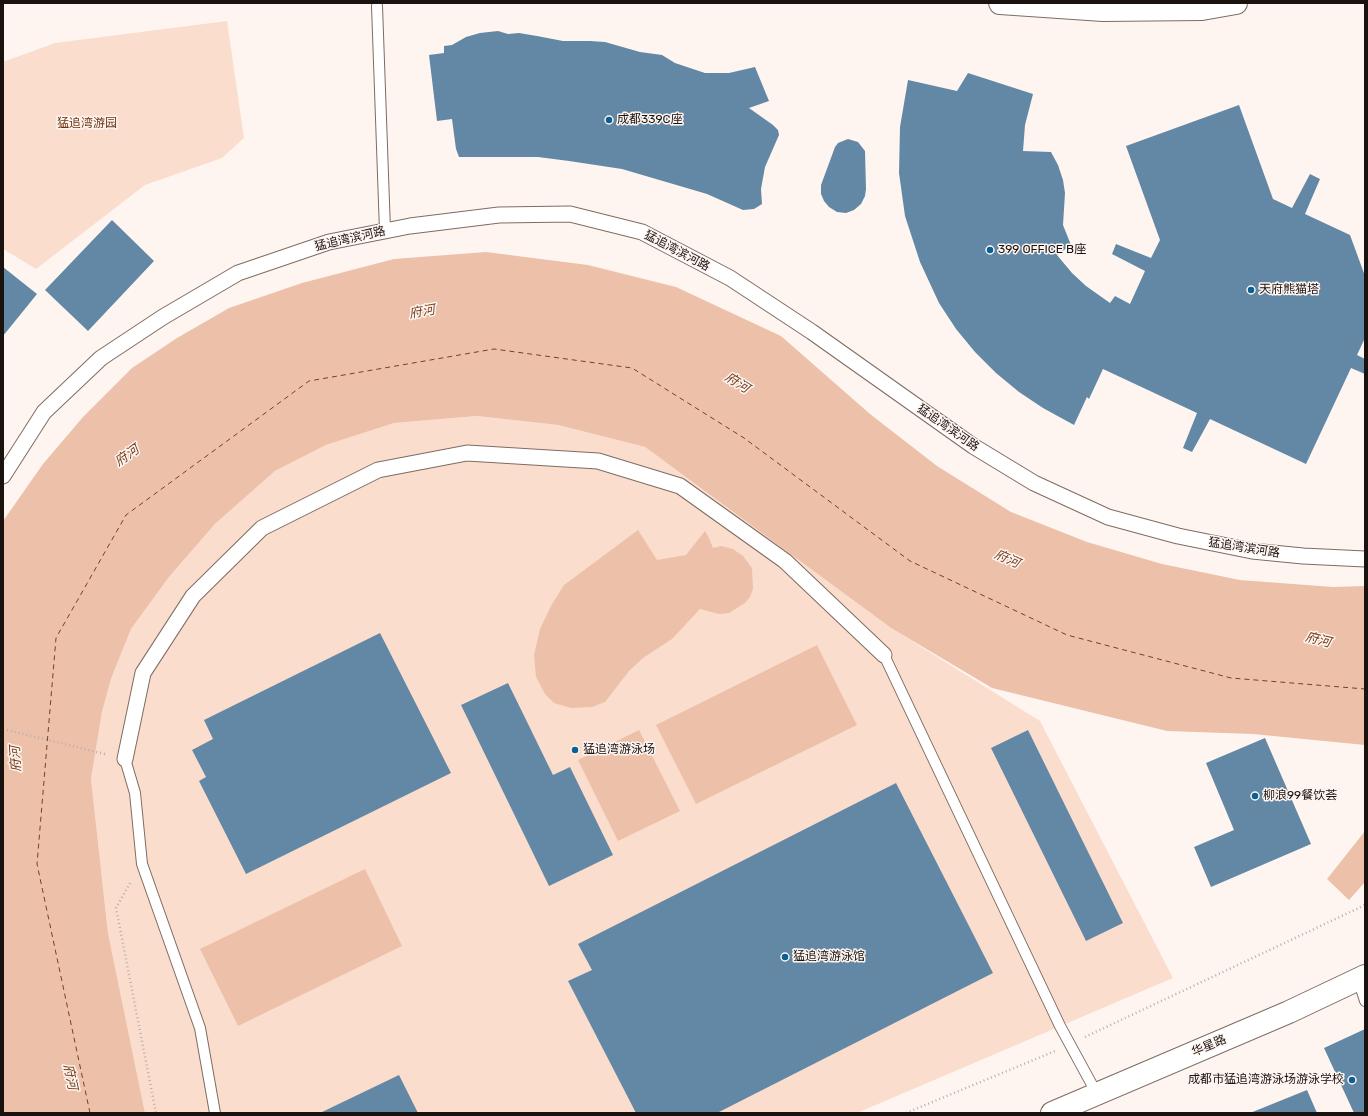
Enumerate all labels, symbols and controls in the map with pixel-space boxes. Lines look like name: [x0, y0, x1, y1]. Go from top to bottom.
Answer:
place label: 成都339C座: [617, 113, 683, 127]
marker: 成都339C座: [604, 115, 614, 125]
park label: 猛追湾游园: [57, 117, 117, 131]
street label: 猛追湾滨河路: [313, 224, 387, 254]
street label: 猛追湾滨河路: [642, 228, 712, 274]
place label: 399 OFFICE B座: [998, 243, 1086, 257]
marker: 399 OFFICE B座: [985, 245, 995, 255]
place label: 天府熊猫塔: [1259, 283, 1319, 297]
marker: 天府熊猫塔: [1246, 285, 1256, 295]
water label: 府河: [408, 302, 436, 322]
water label: 府河: [722, 369, 752, 397]
street label: 猛追湾滨河路: [914, 401, 982, 455]
water label: 府河: [112, 442, 142, 470]
street label: 猛追湾滨河路: [1207, 535, 1281, 561]
water label: 府河: [992, 547, 1022, 571]
water label: 府河: [1303, 629, 1333, 651]
place label: 猛追湾游泳场: [583, 743, 655, 757]
marker: 猛追湾游泳场: [570, 745, 580, 755]
water label: 府河: [8, 746, 24, 772]
place label: 柳浪99餐饮荟: [1263, 789, 1337, 803]
marker: 柳浪99餐饮荟: [1250, 791, 1260, 801]
place label: 猛追湾游泳馆: [793, 950, 865, 964]
marker: 猛追湾游泳馆: [780, 952, 790, 962]
street label: 华星路: [1190, 1032, 1228, 1060]
water label: 府河: [60, 1063, 80, 1091]
place label: 成都市猛追湾游泳场游泳学校: [1188, 1073, 1344, 1087]
marker: 成都市猛追湾游泳场游泳学校: [1347, 1075, 1357, 1085]

